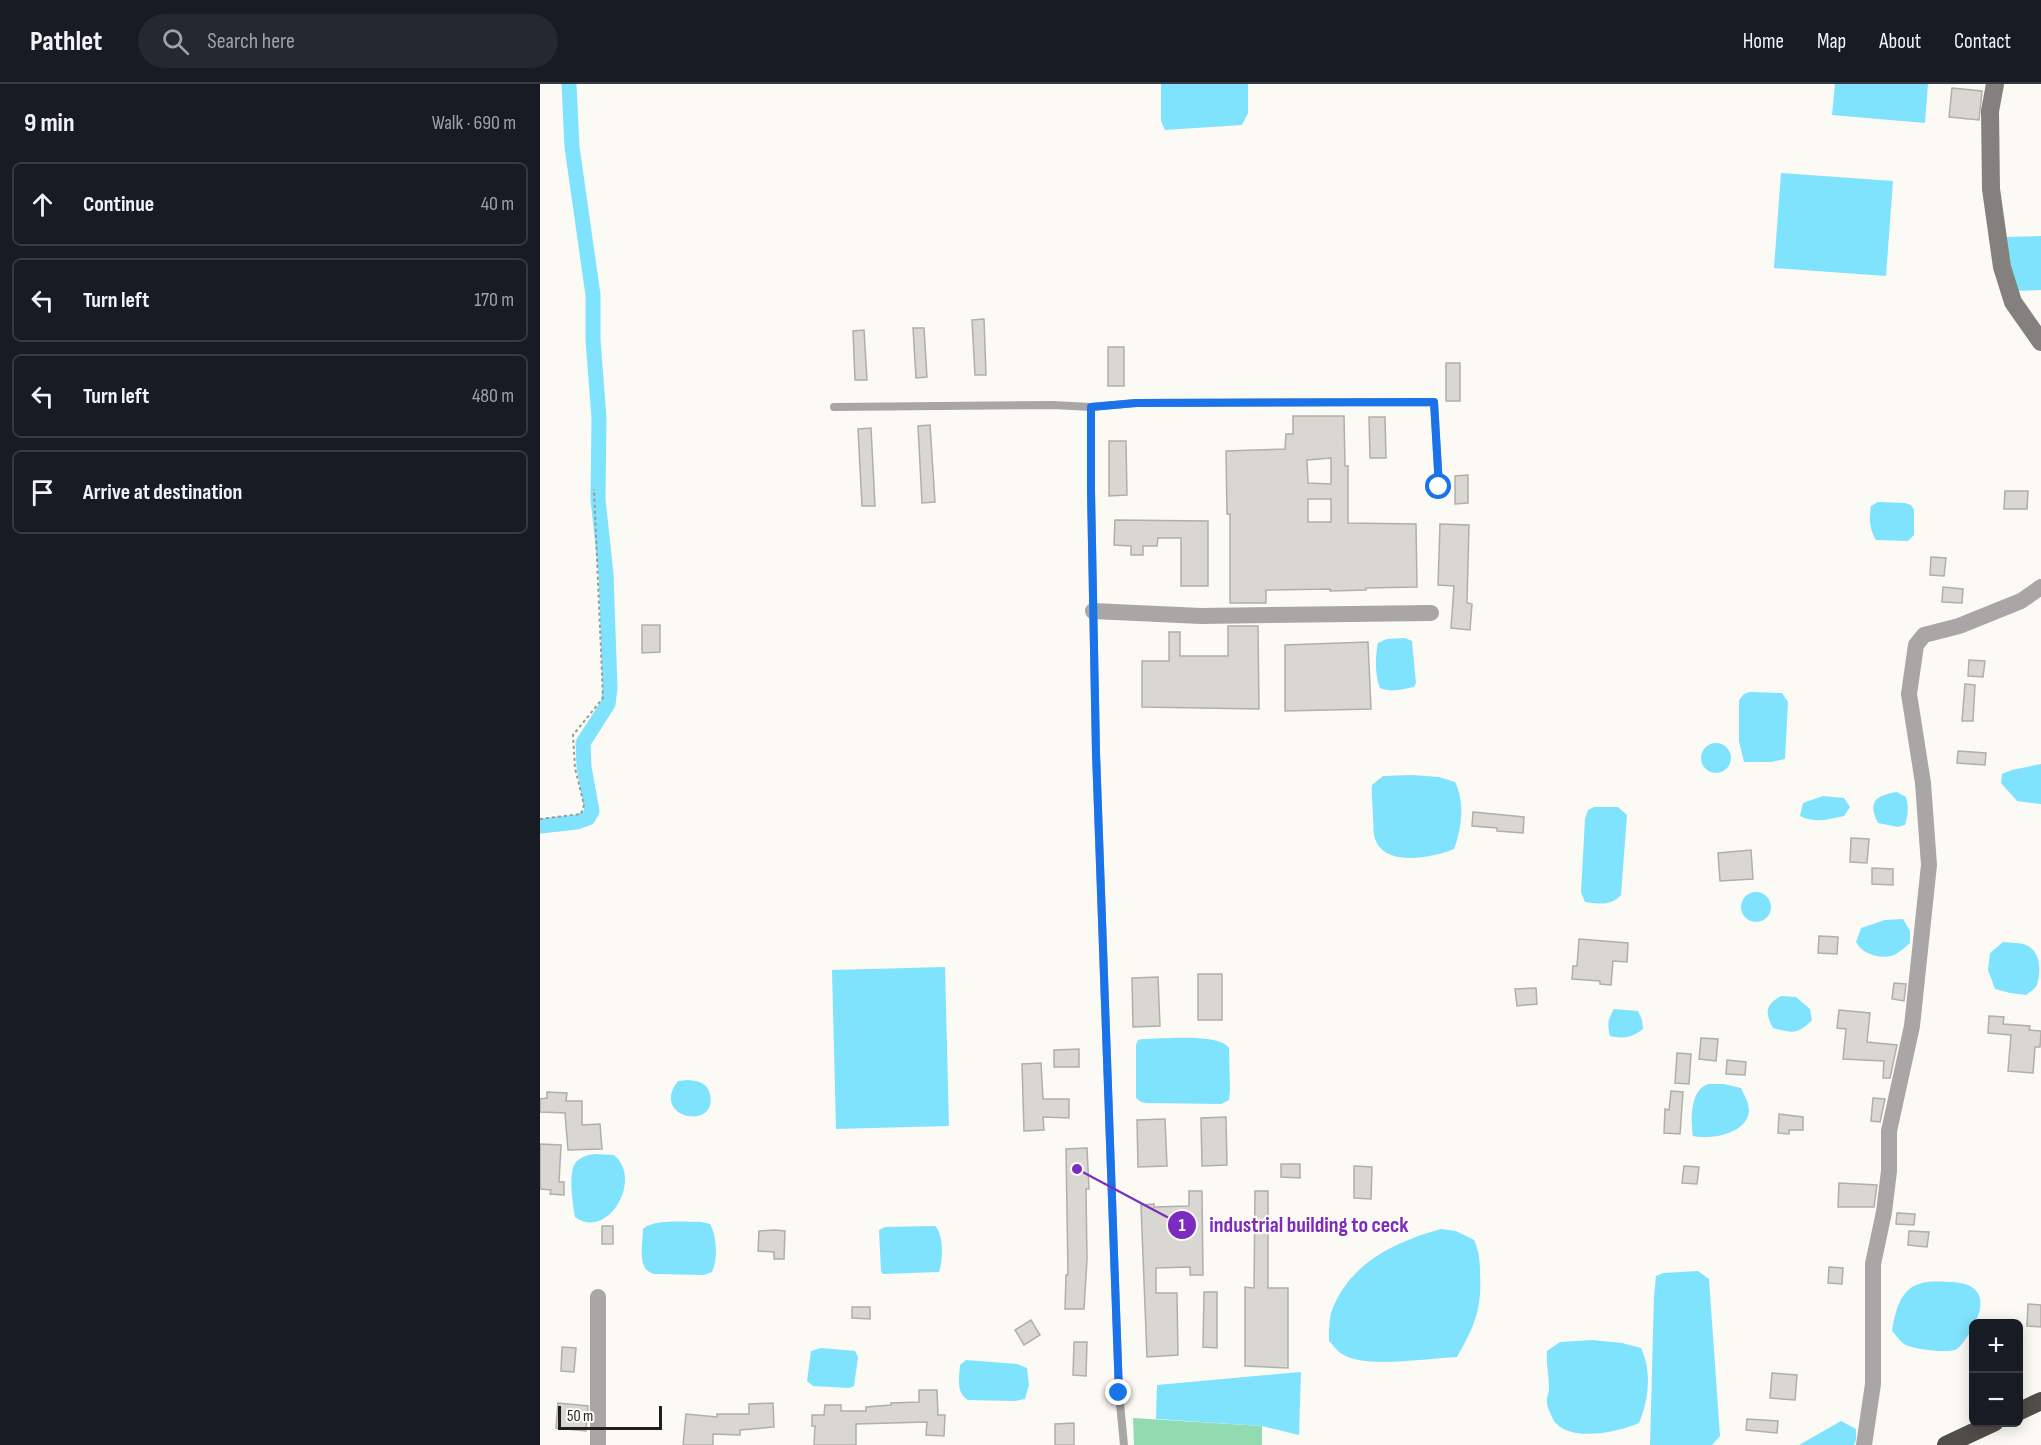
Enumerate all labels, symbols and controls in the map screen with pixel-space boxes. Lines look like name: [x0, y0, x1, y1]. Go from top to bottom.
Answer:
search box: [138, 14, 558, 68]
text: Pathlet: [30, 25, 102, 58]
icon: search: [159, 25, 192, 58]
text: Search here: [207, 28, 295, 55]
text: Home: [1743, 29, 1784, 54]
text: Map: [1817, 29, 1846, 54]
text: About: [1879, 29, 1921, 54]
text: Contact: [1954, 29, 2011, 54]
text: 9 min: [24, 108, 74, 139]
text: Walk · 690 m: [432, 111, 516, 135]
icon: ahead: [26, 188, 59, 221]
text: Continue: [83, 191, 154, 218]
text: 40 m: [481, 192, 514, 216]
icon: left: [26, 284, 59, 317]
text: Turn left: [83, 287, 149, 314]
text: 170 m: [474, 288, 514, 312]
icon: left: [26, 380, 59, 413]
text: Turn left: [83, 383, 149, 410]
text: 480 m: [472, 384, 514, 408]
route start: [1425, 473, 1451, 499]
icon: arrive: [26, 476, 59, 509]
text: Arrive at destination: [83, 479, 242, 506]
callout: industrial building to ceck: [1167, 1205, 1421, 1245]
text: industrial building to ceck: [1209, 1212, 1409, 1239]
text: 1: [1178, 1215, 1186, 1236]
map controls: [1969, 1319, 2023, 1427]
button: +: [1969, 1319, 2023, 1373]
button: −: [1969, 1373, 2023, 1427]
route end: [1105, 1379, 1131, 1405]
scale bar: [558, 1403, 662, 1430]
text: 50 m: [567, 1407, 593, 1426]

